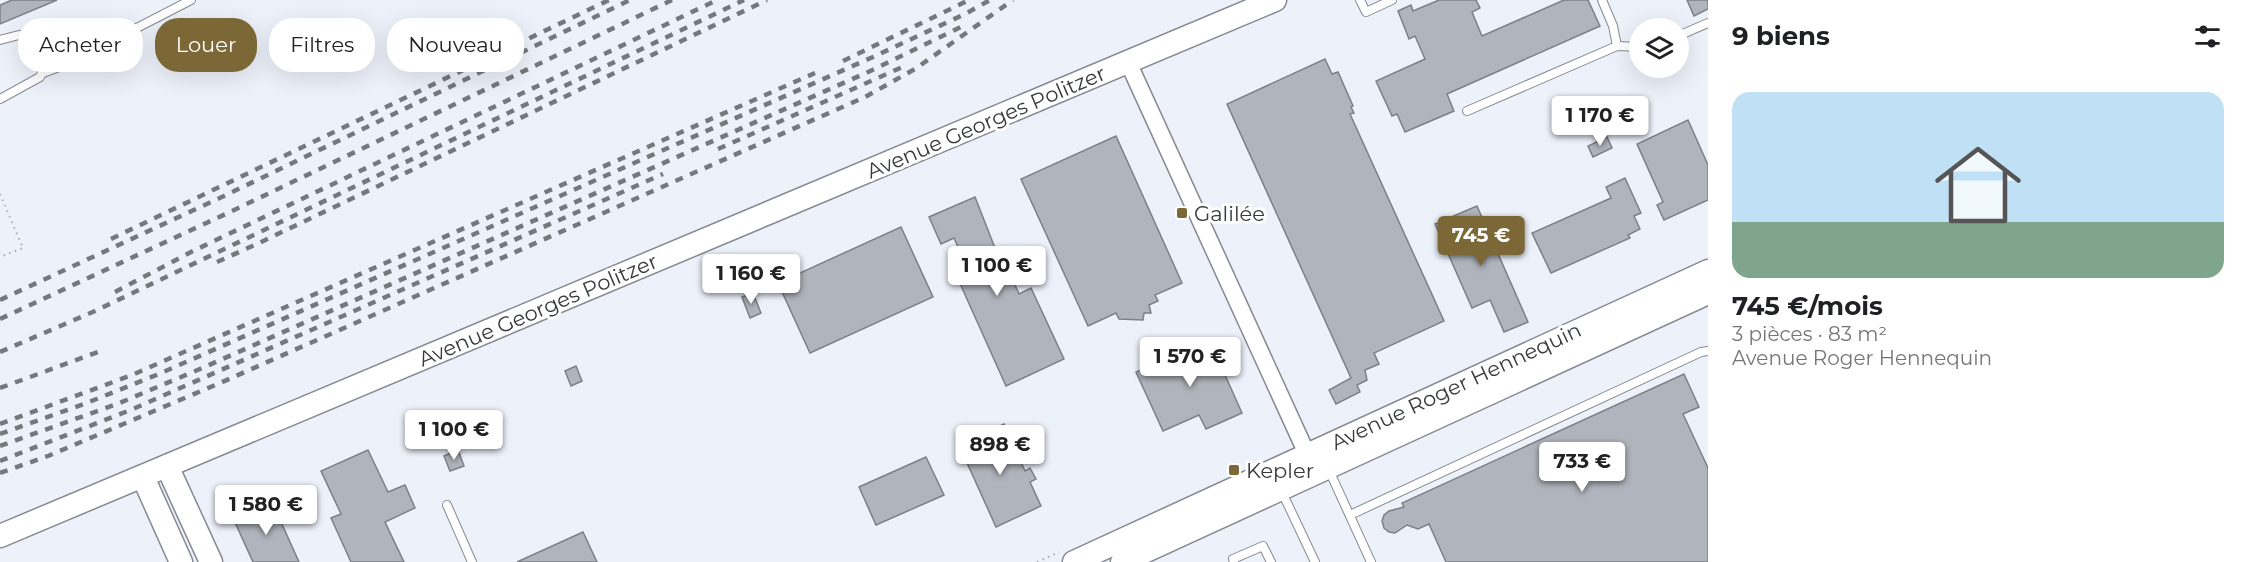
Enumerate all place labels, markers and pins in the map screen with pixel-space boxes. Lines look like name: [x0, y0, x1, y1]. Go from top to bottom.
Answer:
pin: 1 170 €: [1545, 96, 1655, 147]
place label: Galilée: [1194, 201, 1265, 226]
marker: Galilée: [1175, 206, 1189, 220]
pin: 745 €: [1439, 216, 1523, 267]
pin: 1 100 €: [942, 246, 1052, 297]
pin: 1 160 €: [696, 254, 806, 305]
pin: 1 570 €: [1135, 337, 1245, 388]
pin: 1 100 €: [399, 410, 509, 461]
pin: 898 €: [958, 425, 1042, 476]
pin: 733 €: [1540, 442, 1624, 493]
place label: Kepler: [1246, 458, 1314, 483]
marker: Kepler: [1227, 463, 1241, 477]
pin: 1 580 €: [211, 485, 321, 536]

